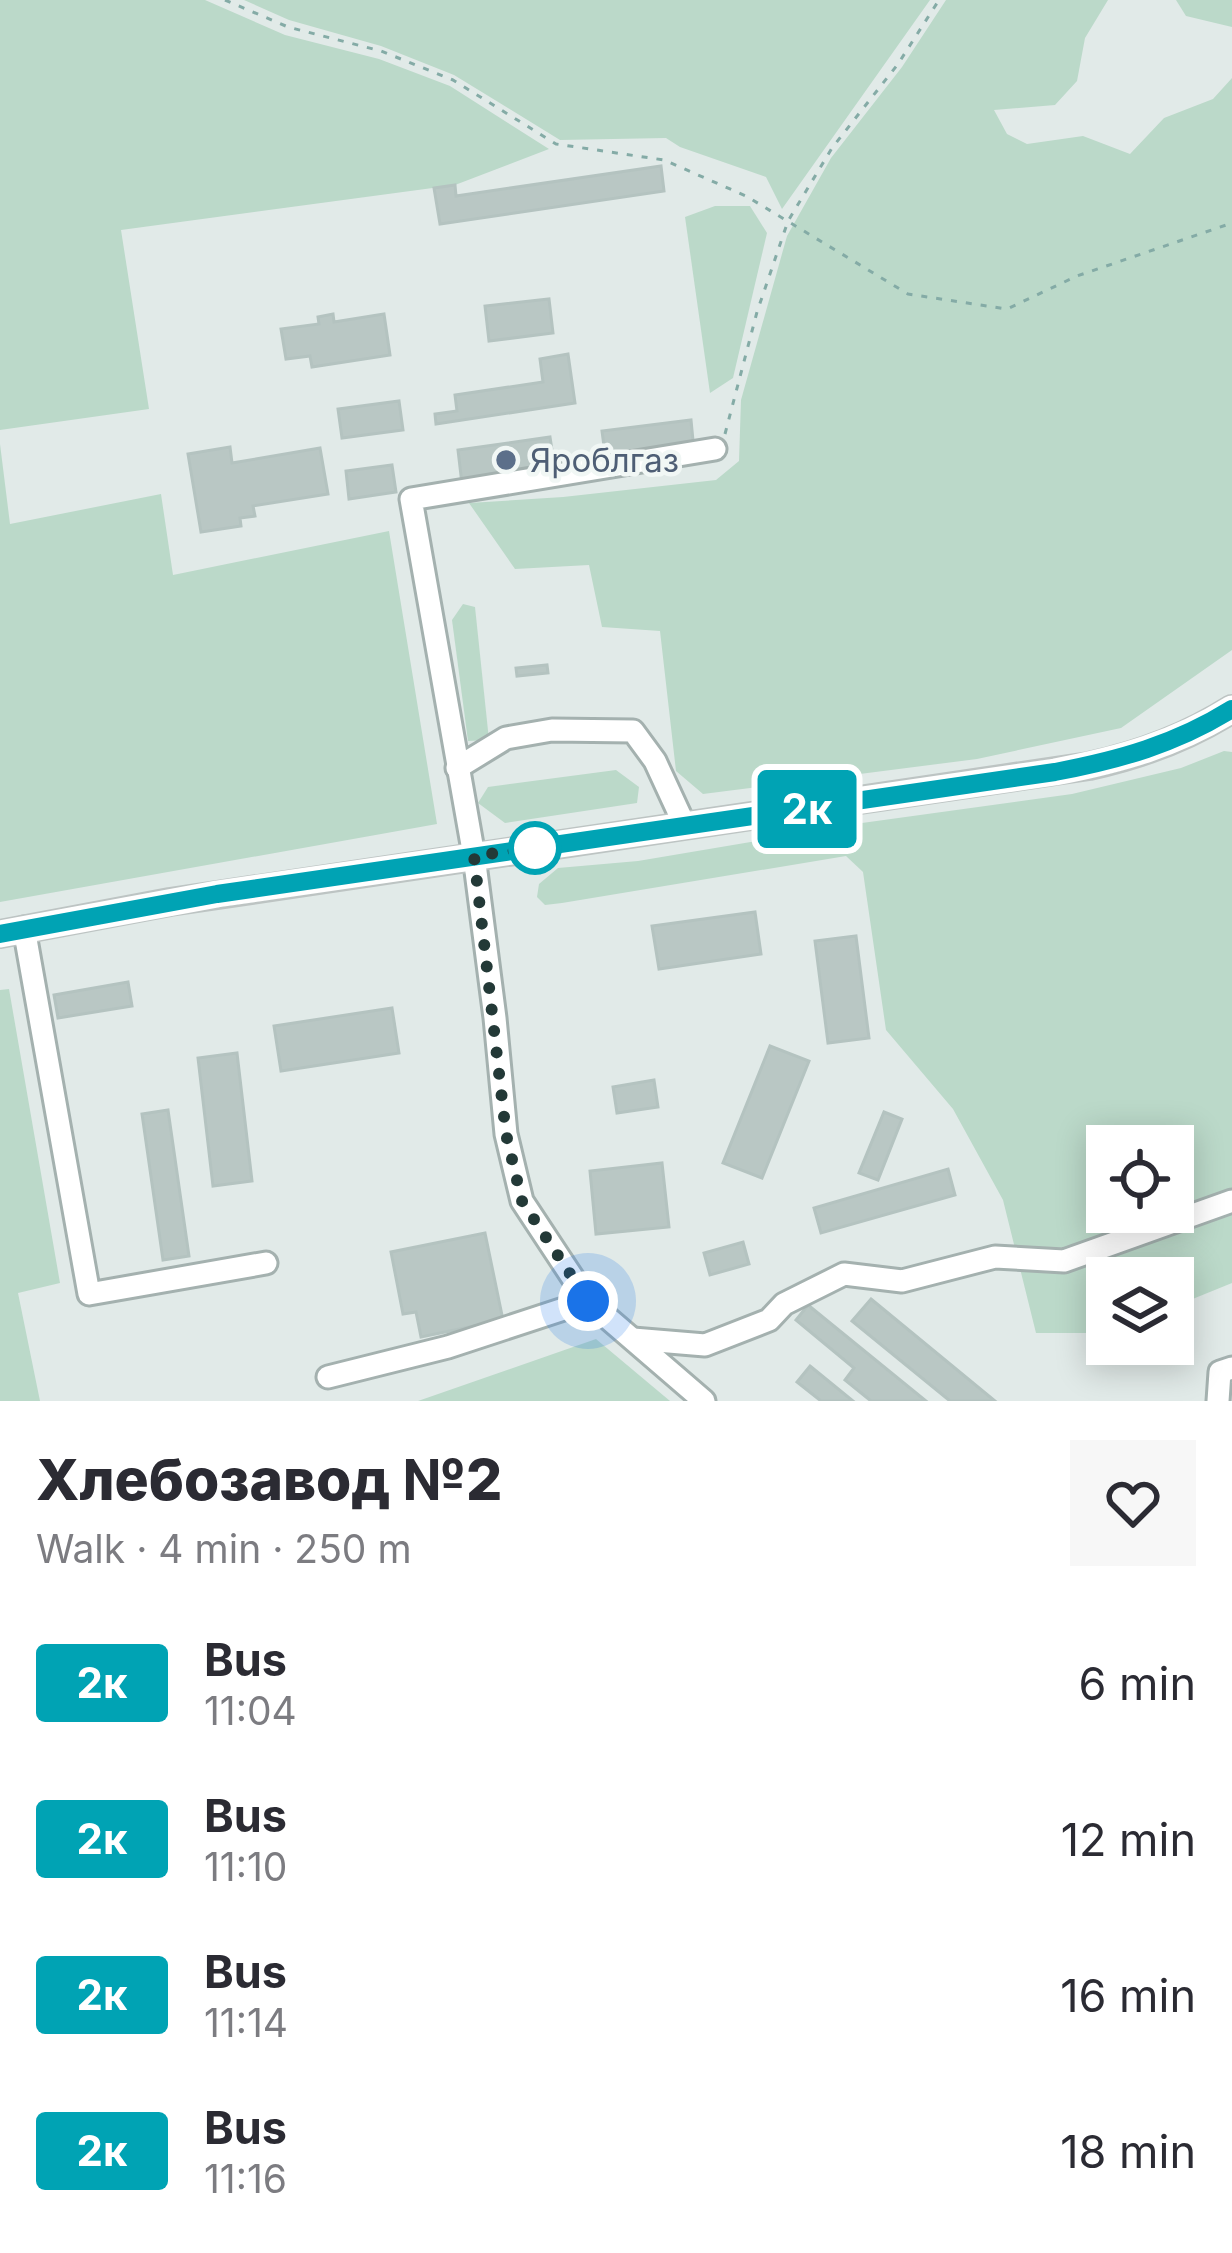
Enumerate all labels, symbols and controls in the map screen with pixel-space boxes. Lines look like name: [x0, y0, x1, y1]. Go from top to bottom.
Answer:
place label: Яроблгаз: [530, 440, 679, 480]
marker: Яроблгаз: [493, 447, 519, 473]
line badge: 2к: [753, 770, 861, 848]
text: 2к: [782, 783, 832, 834]
unlabelled marker: [510, 823, 560, 873]
map controls: [1086, 1125, 1194, 1365]
button: locate: [1086, 1125, 1194, 1233]
button: layers: [1086, 1257, 1194, 1365]
your location: [558, 1271, 618, 1331]
button: heart: [1070, 1440, 1196, 1566]
text: Хлебозавод №2: [36, 1445, 502, 1514]
text: Walk · 4 min · 250 m: [36, 1525, 412, 1572]
text: Bus: [204, 1632, 287, 1687]
text: 6 min: [1079, 1656, 1196, 1711]
text: 2к: [77, 1657, 127, 1708]
text: 11:04: [204, 1687, 297, 1734]
text: Bus: [204, 1788, 287, 1843]
text: 12 min: [1061, 1812, 1196, 1867]
text: 2к: [77, 1813, 127, 1864]
text: 11:10: [204, 1843, 287, 1890]
text: Bus: [204, 1944, 287, 1999]
text: 16 min: [1060, 1968, 1196, 2023]
text: 2к: [77, 1969, 127, 2020]
text: 11:14: [204, 1999, 288, 2046]
text: Bus: [204, 2100, 287, 2155]
text: 18 min: [1060, 2124, 1196, 2179]
text: 2к: [77, 2125, 127, 2176]
text: 11:16: [204, 2155, 287, 2202]

